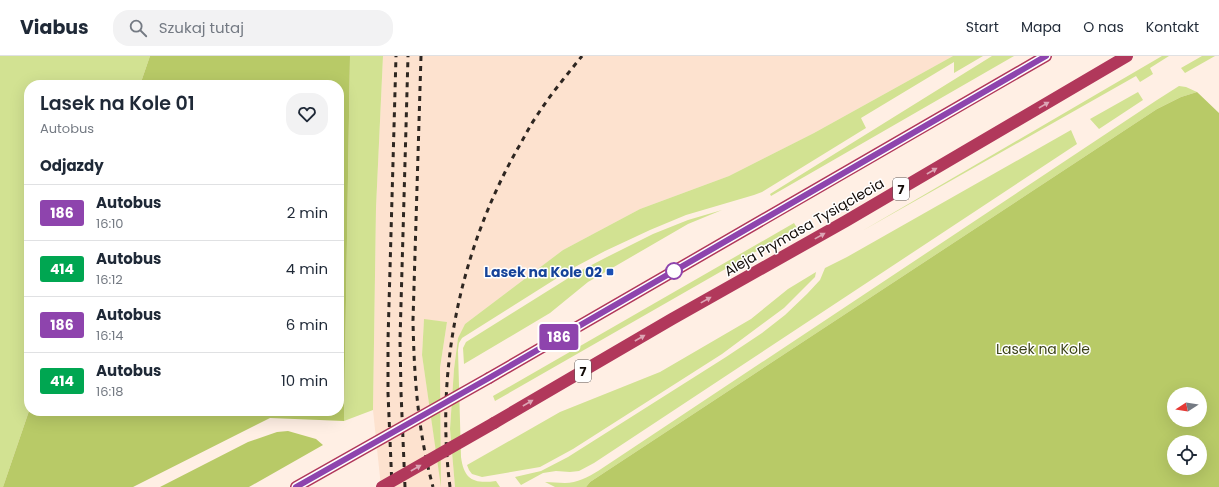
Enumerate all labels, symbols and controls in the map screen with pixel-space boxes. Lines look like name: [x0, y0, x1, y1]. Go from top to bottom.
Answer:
search box: [113, 10, 393, 46]
text: Viabus: [20, 14, 89, 41]
icon: search: [127, 17, 149, 39]
text: Szukaj tutaj: [159, 17, 244, 38]
text: Start: [966, 17, 999, 37]
text: Mapa: [1021, 17, 1061, 37]
text: O nas: [1083, 17, 1124, 37]
text: Kontakt: [1146, 17, 1199, 37]
text: Lasek na Kole 01: [40, 90, 195, 117]
button: heart: [286, 93, 328, 135]
one-way arrow: [1038, 101, 1050, 108]
text: Autobus: [40, 119, 94, 138]
text: Odjazdy: [40, 155, 104, 176]
one-way arrow: [926, 167, 938, 174]
street label: Aleja Prymasa Tysiąclecia: [720, 173, 888, 281]
road number: 7: [893, 178, 909, 200]
text: Autobus: [96, 192, 161, 213]
text: 2 min: [287, 202, 328, 223]
text: 186: [50, 203, 74, 223]
text: 16:10: [96, 214, 124, 233]
one-way arrow: [814, 233, 825, 240]
text: Autobus: [96, 248, 161, 269]
text: 4 min: [286, 258, 328, 279]
text: 414: [50, 259, 74, 279]
place label: Lasek na Kole 02: [484, 262, 602, 282]
unlabelled marker: [665, 262, 683, 280]
marker: Lasek na Kole 02: [605, 267, 615, 277]
text: 16:12: [96, 270, 123, 289]
one-way arrow: [700, 296, 712, 303]
text: Autobus: [96, 304, 161, 325]
text: 6 min: [286, 314, 328, 335]
text: 186: [50, 315, 74, 335]
line badge: 186: [536, 324, 582, 350]
text: 16:14: [96, 326, 124, 345]
text: 186: [547, 327, 571, 347]
one-way arrow: [634, 334, 646, 341]
park label: Lasek na Kole: [996, 339, 1090, 359]
text: Autobus: [96, 360, 161, 381]
road number: 7: [575, 360, 591, 382]
text: 10 min: [281, 370, 328, 391]
text: 414: [50, 371, 74, 391]
text: 16:18: [96, 382, 124, 401]
north arrow: [1167, 387, 1207, 427]
map controls: [1167, 387, 1207, 475]
one-way arrow: [522, 400, 534, 407]
button: locate: [1167, 435, 1207, 475]
one-way arrow: [410, 464, 422, 471]

